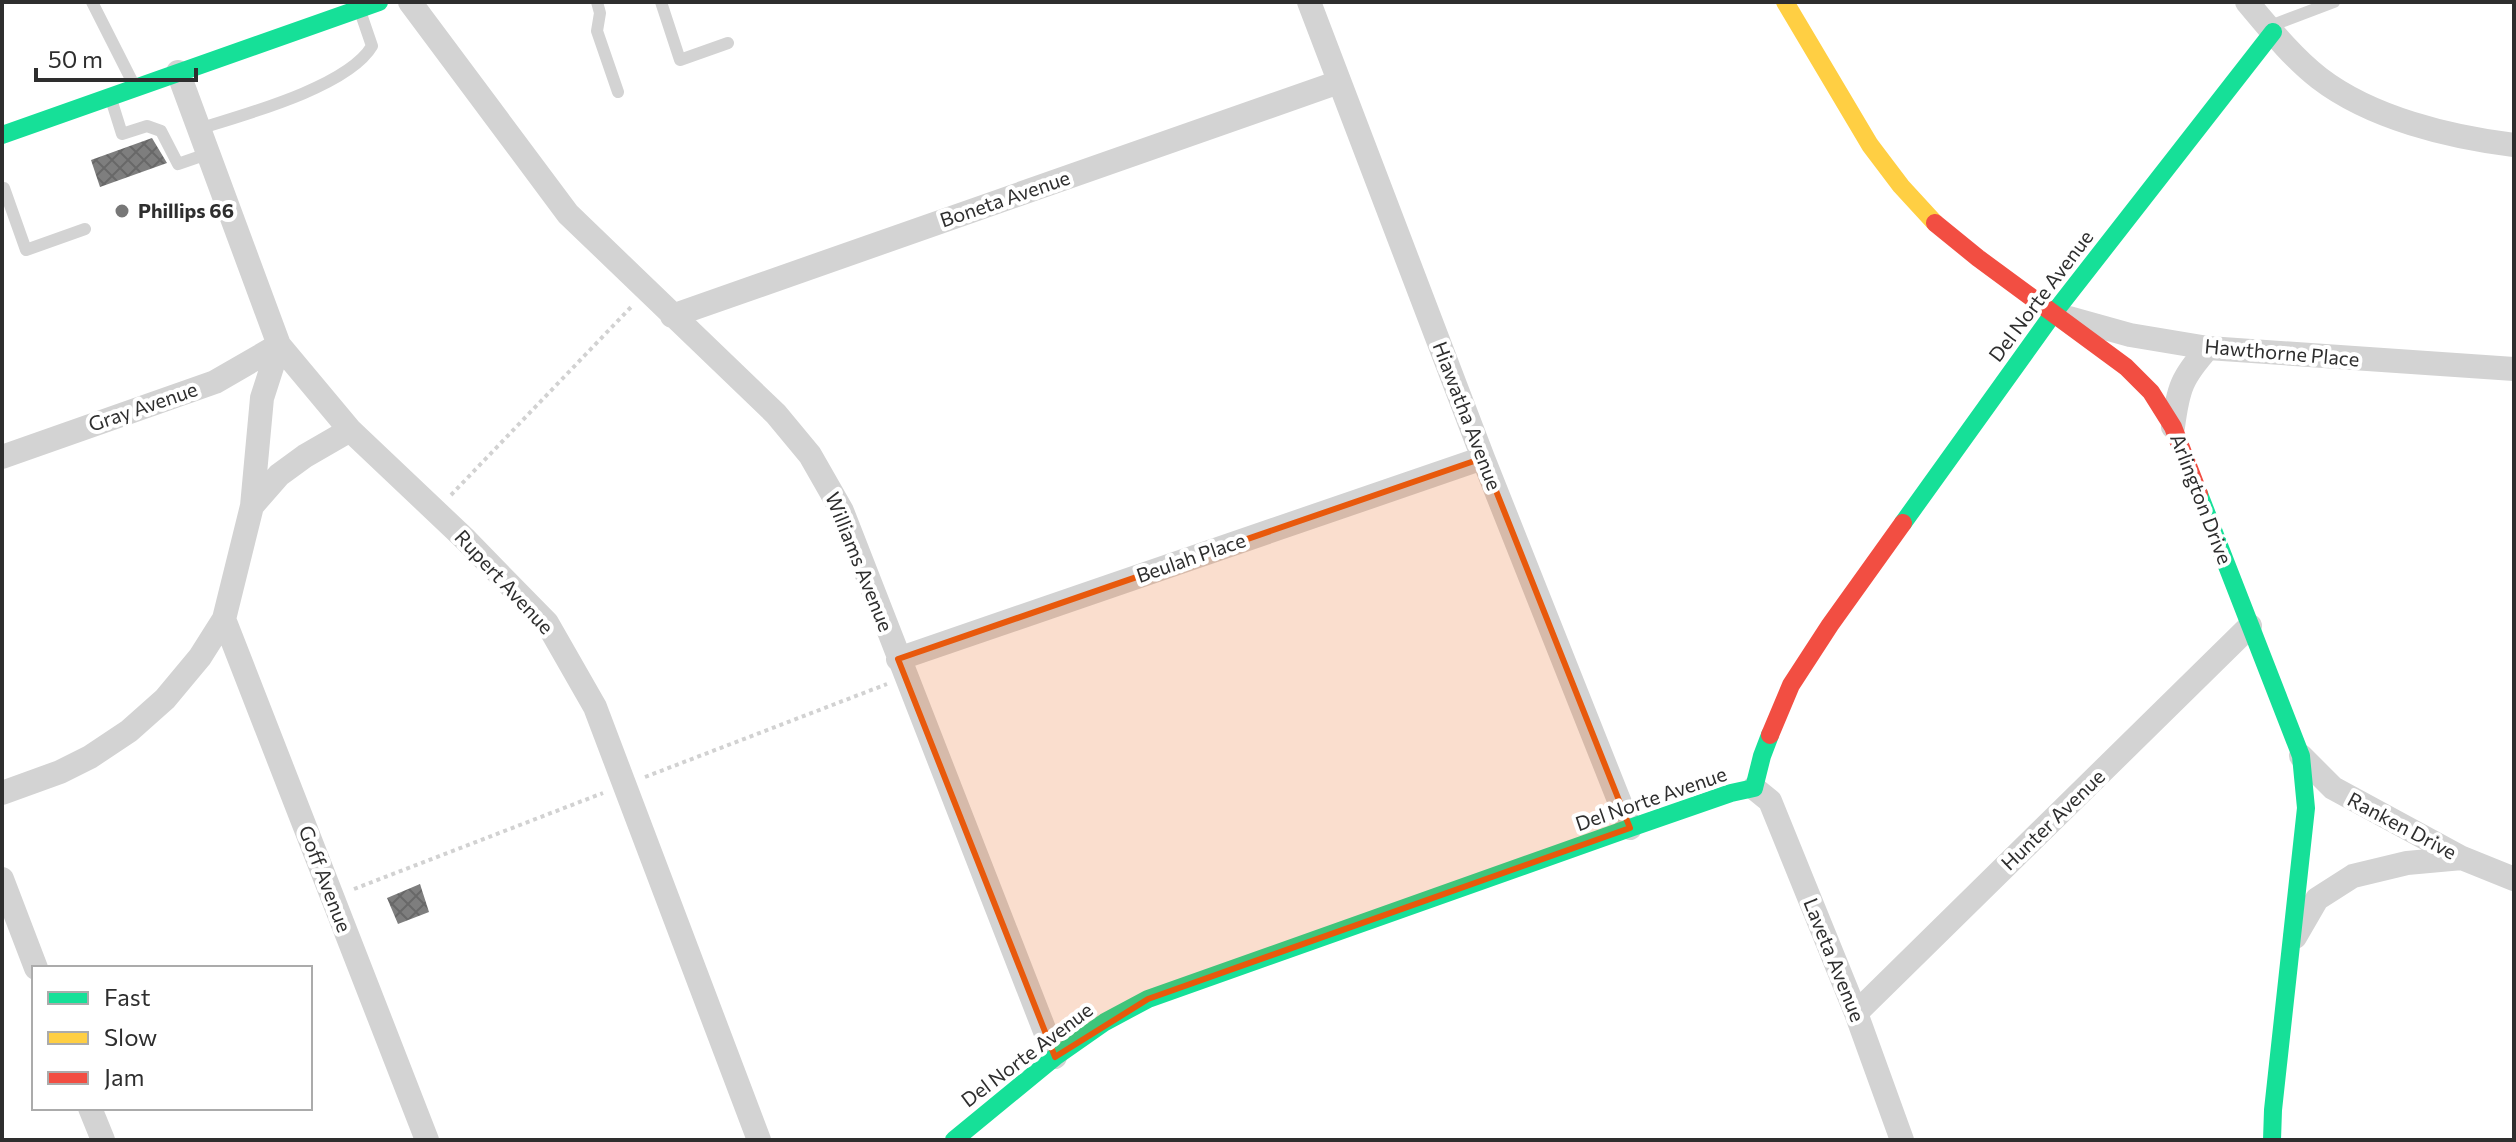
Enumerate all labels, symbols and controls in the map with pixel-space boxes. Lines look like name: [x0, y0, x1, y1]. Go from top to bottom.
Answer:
scale bar: [36, 32, 196, 82]
text: 50 m: [48, 44, 103, 73]
street label: Boneta Avenue: [937, 165, 1073, 232]
place label: Phillips 66: [138, 198, 234, 222]
marker: Phillips 66: [113, 202, 131, 220]
street label: Del Norte Avenue: [1983, 225, 2097, 366]
street label: Hawthorne Place: [2204, 333, 2360, 371]
street label: Hiawatha Avenue: [1429, 338, 1507, 493]
street label: Gray Avenue: [85, 376, 200, 436]
street label: Arlington Drive: [2166, 430, 2238, 567]
street label: Williams Avenue: [821, 488, 899, 635]
street label: Rupert Avenue: [450, 524, 559, 638]
street label: Beulah Place: [1133, 527, 1248, 587]
street label: Del Norte Avenue: [1572, 761, 1729, 835]
street label: Hunter Avenue: [1996, 764, 2109, 875]
street label: Ranken Drive: [2344, 786, 2461, 864]
street label: Goff Avenue: [295, 822, 357, 935]
street label: Laveta Avenue: [1799, 894, 1871, 1025]
legend: [32, 966, 312, 1110]
text: Fast: [104, 982, 151, 1011]
street label: Del Norte Avenue: [956, 997, 1097, 1111]
text: Slow: [104, 1022, 157, 1051]
text: Jam: [104, 1062, 144, 1091]

